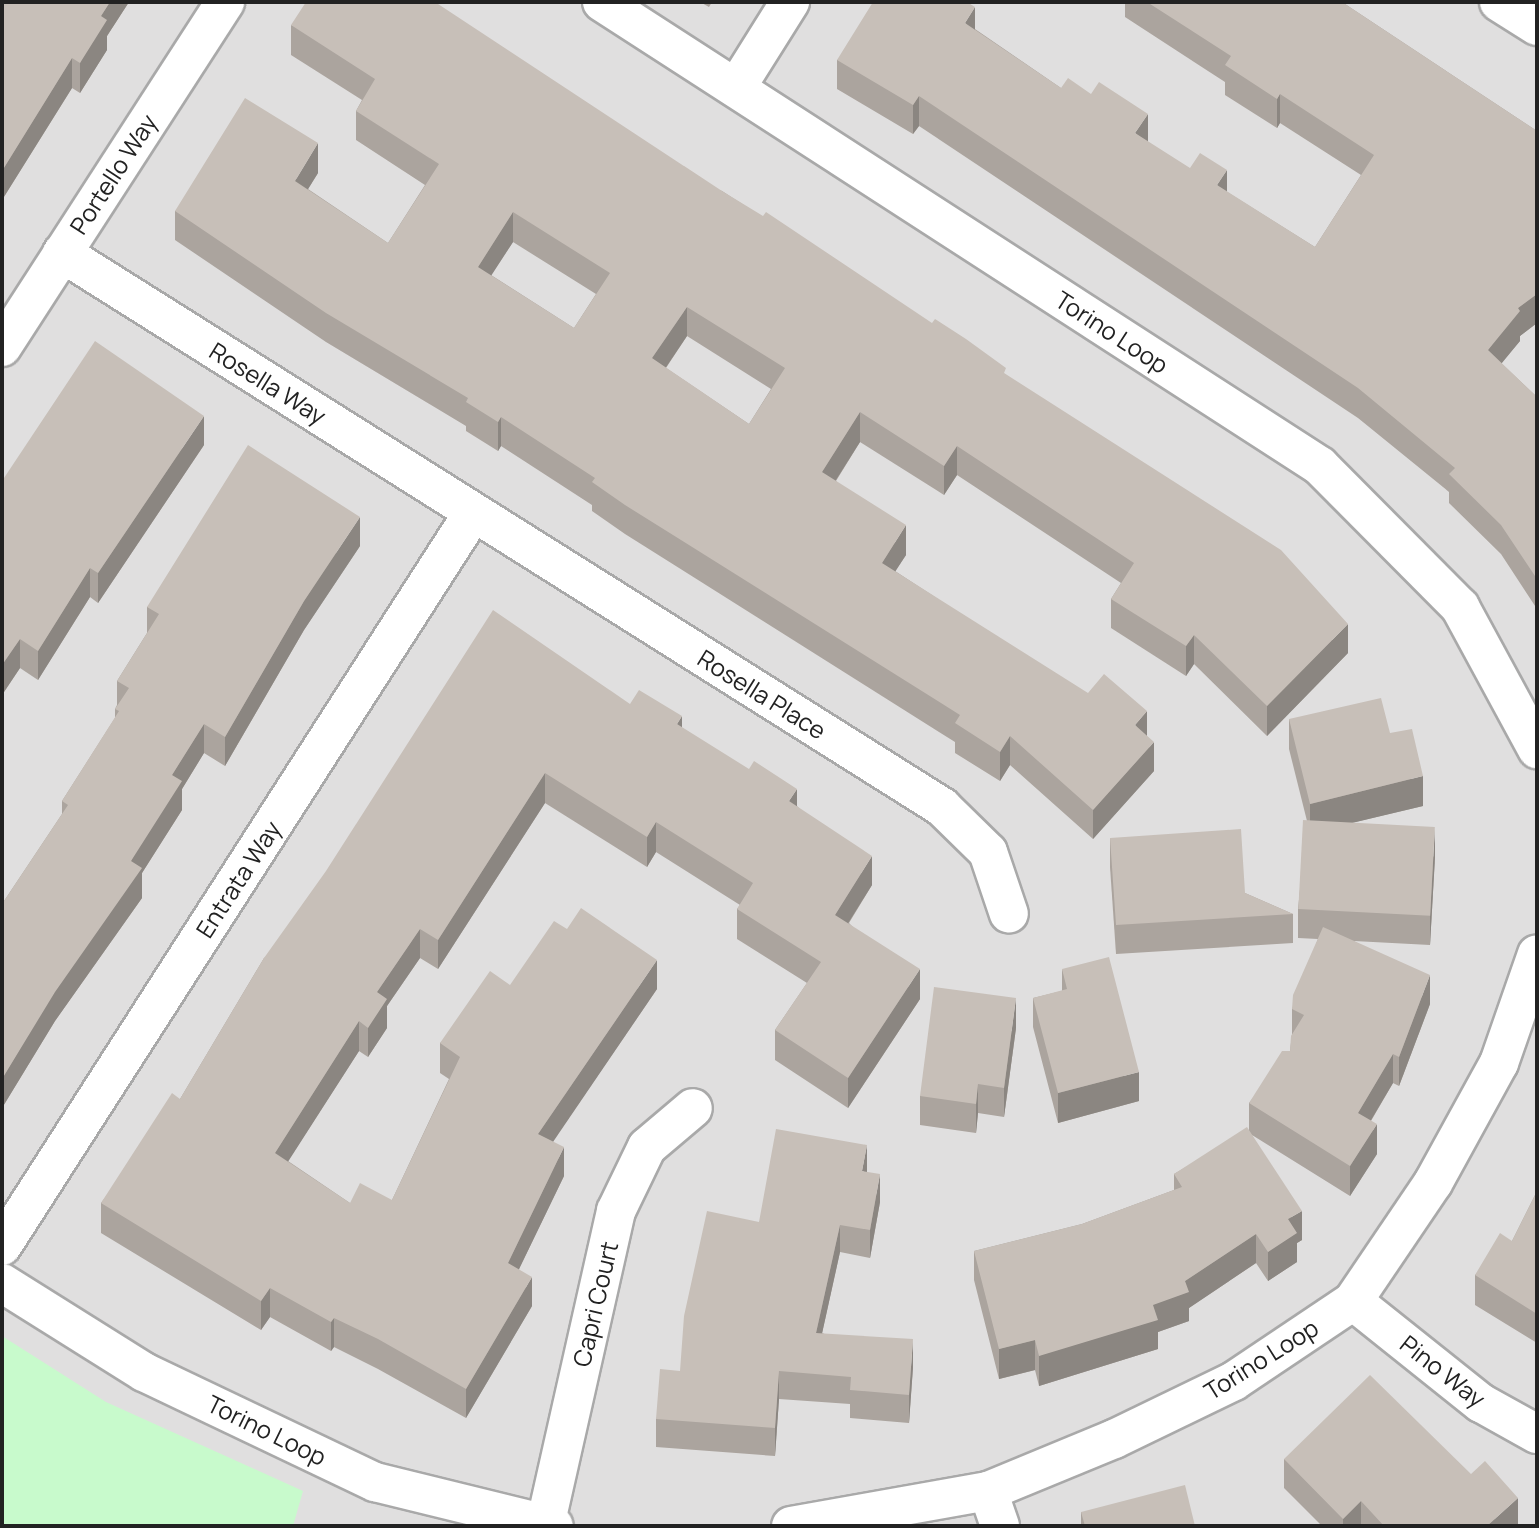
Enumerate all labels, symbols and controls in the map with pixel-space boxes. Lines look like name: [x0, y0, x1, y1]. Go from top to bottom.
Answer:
street label: Portello Way: [64, 109, 162, 239]
street label: Torino Loop: [1050, 285, 1174, 379]
street label: Rosella Way: [204, 336, 332, 430]
street label: Rosella Place: [693, 643, 831, 745]
street label: Entrata Way: [190, 815, 286, 943]
street label: Capri Court: [567, 1239, 623, 1369]
street label: Torino Loop: [1199, 1313, 1323, 1405]
street label: Pino Way: [1395, 1329, 1491, 1413]
street label: Torino Loop: [203, 1389, 331, 1471]

